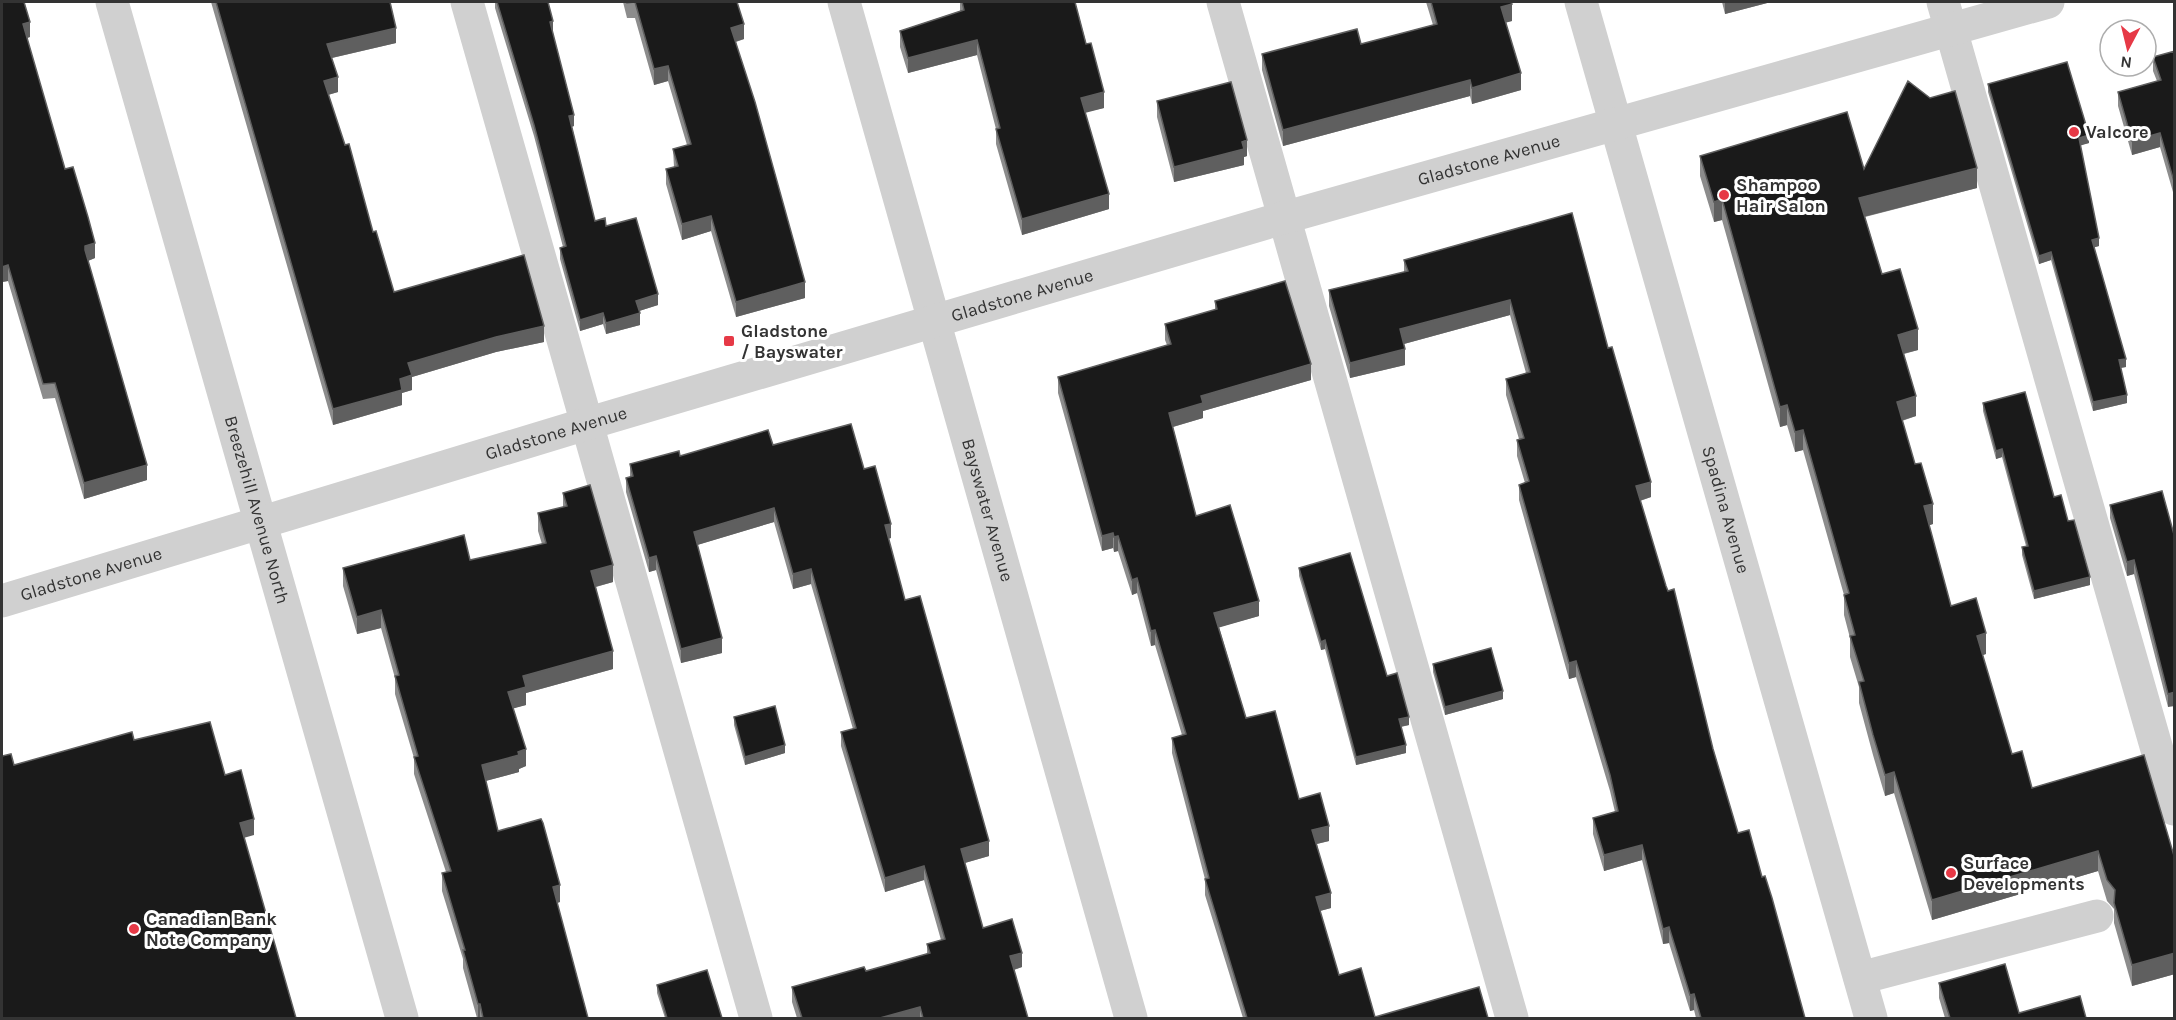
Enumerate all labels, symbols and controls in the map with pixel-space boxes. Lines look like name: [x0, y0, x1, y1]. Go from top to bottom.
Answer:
north arrow: [2098, 18, 2158, 78]
text: N: [2119, 52, 2133, 73]
place label: Valcore: [2086, 121, 2148, 143]
marker: Valcore: [2067, 125, 2081, 139]
street label: Gladstone Avenue: [1415, 129, 1563, 190]
place label: Shampoo Hair Salon: [1736, 174, 1826, 217]
marker: Shampoo Hair Salon: [1717, 188, 1731, 202]
street label: Gladstone Avenue: [949, 264, 1096, 326]
place label: Gladstone / Bayswater: [741, 320, 843, 363]
marker: Gladstone / Bayswater: [722, 334, 736, 348]
street label: Gladstone Avenue: [483, 401, 630, 465]
street label: Breezehill Avenue North: [220, 413, 294, 606]
street label: Bayswater Avenue: [957, 436, 1018, 584]
street label: Spadina Avenue: [1697, 443, 1755, 576]
street label: Gladstone Avenue: [17, 542, 165, 606]
place label: Surface Developments: [1963, 852, 2085, 895]
marker: Surface Developments: [1944, 866, 1958, 880]
place label: Canadian Bank Note Company: [146, 908, 277, 951]
marker: Canadian Bank Note Company: [127, 922, 141, 936]

